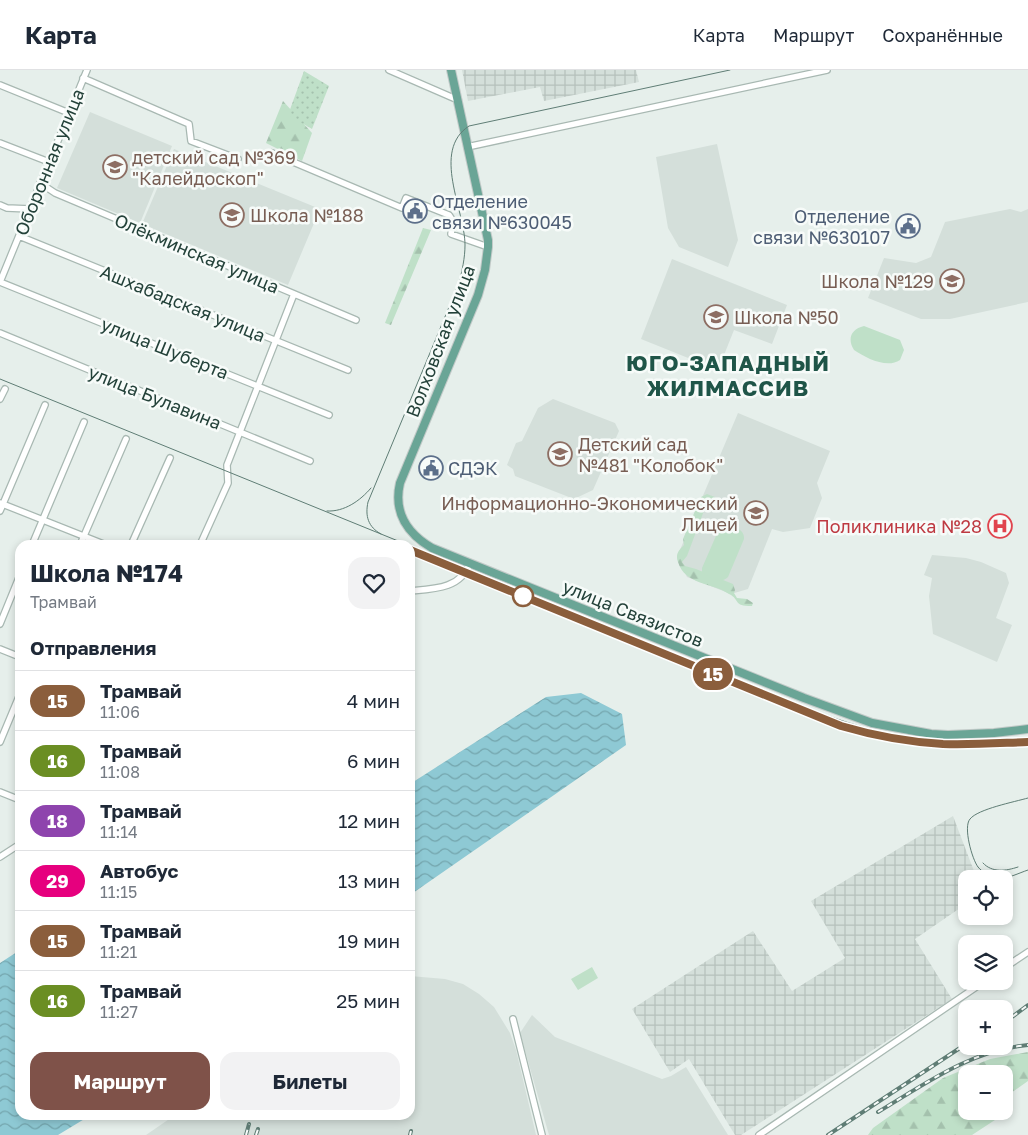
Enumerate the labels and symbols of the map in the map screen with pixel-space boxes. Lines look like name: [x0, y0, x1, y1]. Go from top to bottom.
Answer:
street label: Оборонная улица: [10, 85, 88, 239]
place label: детский сад №369 "Калейдоскоп": [132, 146, 296, 189]
school or university icon: детский сад №369 "Калейдоскоп": [102, 154, 128, 180]
place label: Отделение связи №630045: [432, 190, 572, 233]
public building icon: Отделение связи №630045: [402, 198, 428, 224]
school or university icon: Школа №188: [219, 202, 245, 228]
place label: Школа №188: [250, 204, 364, 226]
place label: Отделение связи №630107: [753, 205, 890, 248]
street label: Олёкминская улица: [111, 208, 283, 298]
public building icon: Отделение связи №630107: [895, 213, 921, 239]
street label: Ашхабадская улица: [97, 260, 269, 346]
street label: Волховская улица: [401, 262, 479, 420]
school or university icon: Школа №129: [939, 268, 965, 294]
place label: Школа №129: [821, 270, 934, 292]
school or university icon: Школа №50: [703, 304, 729, 330]
place label: Школа №50: [734, 306, 839, 328]
street label: улица Шуберта: [98, 312, 232, 384]
district label: ЮГО-ЗАПАДНЫЙ ЖИЛМАССИВ: [626, 349, 830, 401]
street label: улица Булавина: [85, 360, 225, 434]
place label: Детский сад №481 "Колобок": [578, 433, 723, 476]
school or university icon: Детский сад №481 "Колобок": [547, 441, 573, 467]
public building icon: СДЭК: [418, 455, 444, 481]
place label: СДЭК: [448, 457, 498, 479]
place label: Информационно-Экономический Лицей: [441, 492, 738, 535]
school or university icon: Информационно-Экономический Лицей: [743, 500, 769, 526]
hospital icon: Поликлиника №28: [987, 513, 1013, 539]
place label: Поликлиника №28: [816, 515, 982, 537]
street label: улица Связистов: [559, 575, 707, 651]
unlabelled marker: [512, 585, 534, 607]
line badge: 15: [690, 658, 736, 690]

